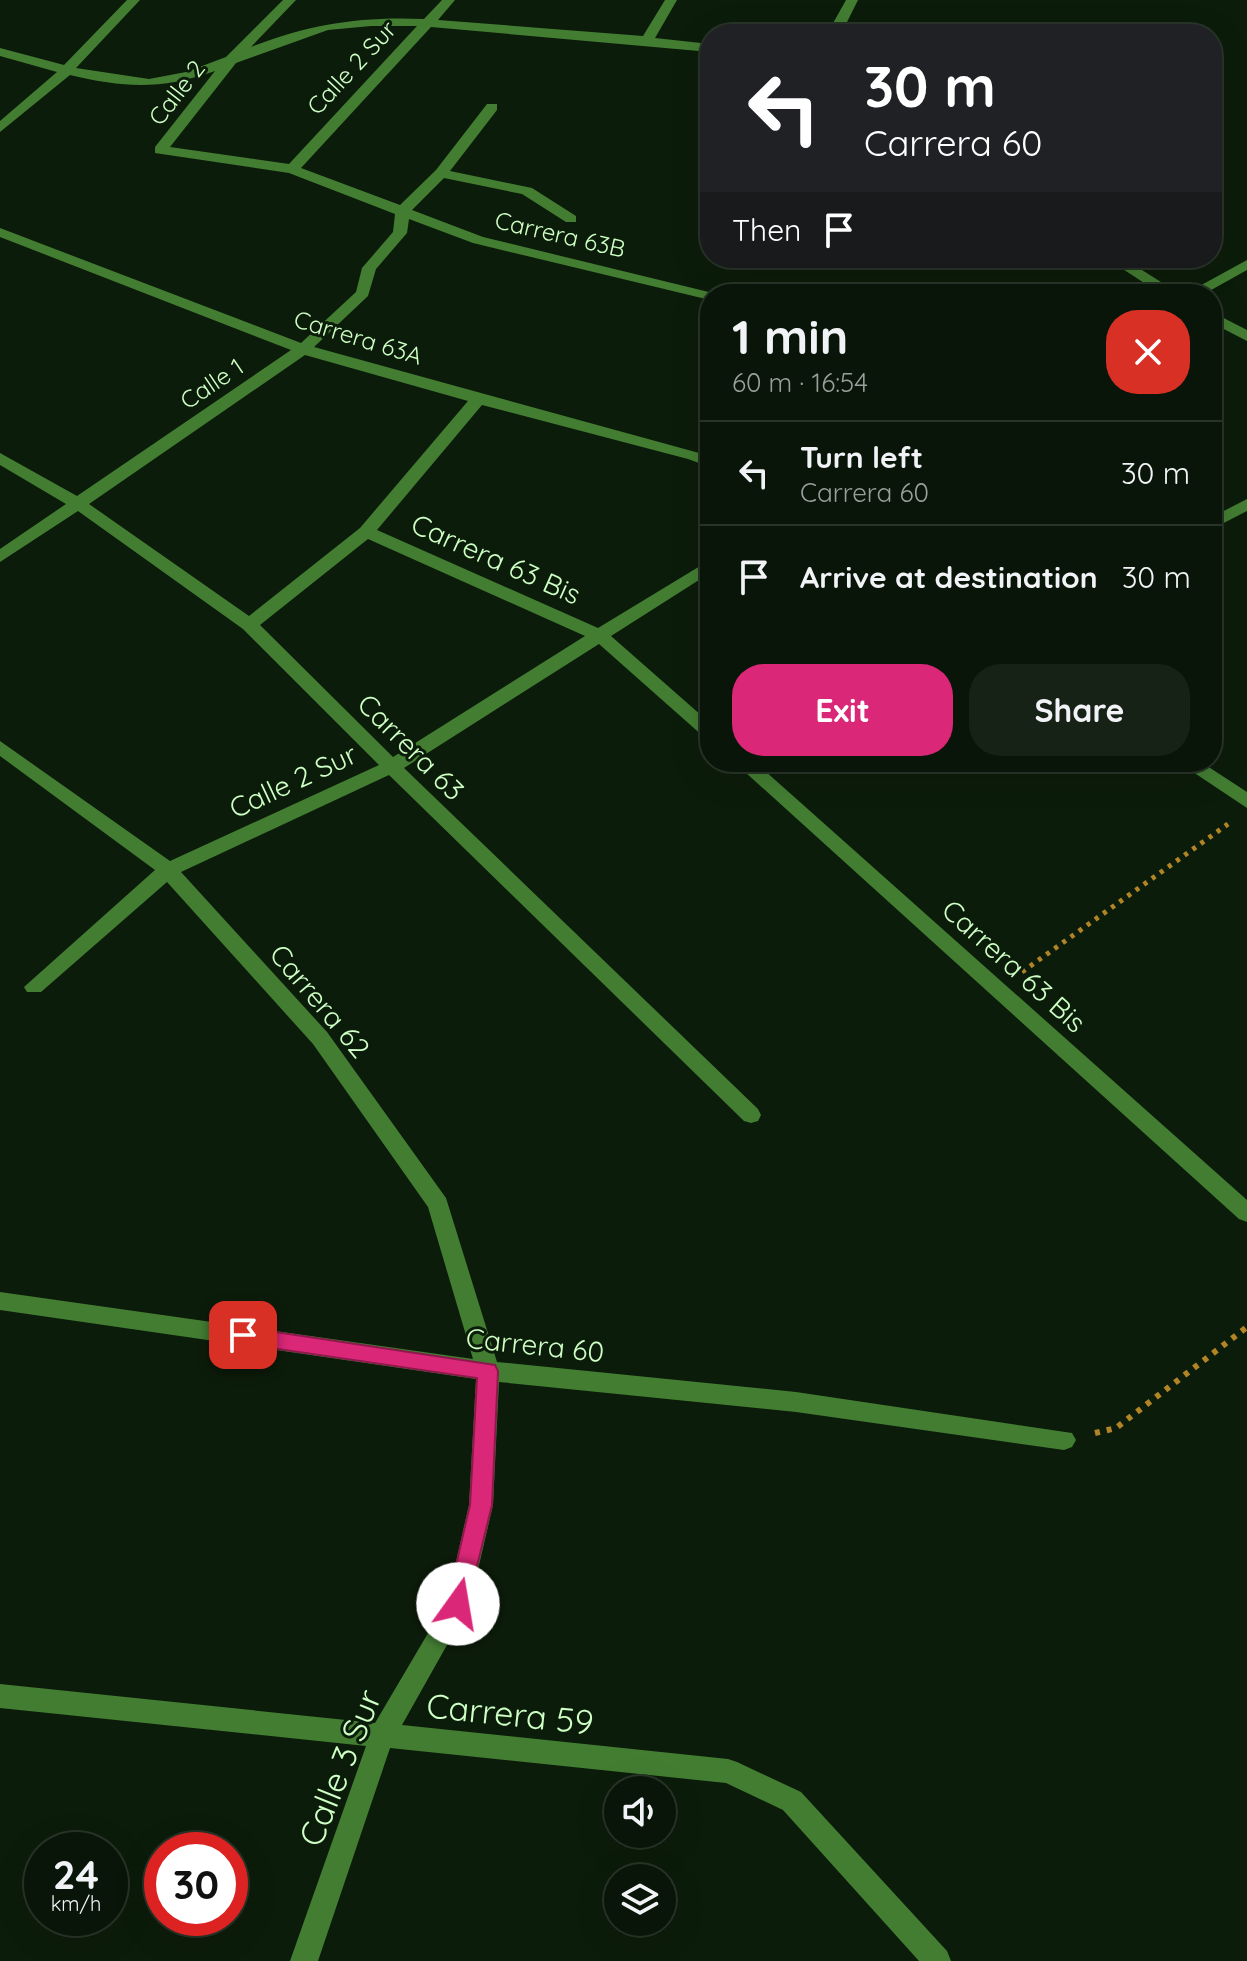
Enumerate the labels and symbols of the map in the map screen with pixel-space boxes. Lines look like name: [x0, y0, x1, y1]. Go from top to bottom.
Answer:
street label: Calle 2 Sur: [300, 14, 402, 120]
street label: Calle 2: [141, 54, 211, 131]
street label: Carrera 63B: [492, 204, 628, 264]
street label: Carrera 63A: [290, 303, 426, 371]
street label: Calle 1: [174, 351, 249, 415]
street label: Carrera 63 Bis: [406, 506, 586, 612]
street label: Carrera 63: [351, 686, 472, 807]
street label: Calle 2 Sur: [223, 736, 362, 825]
street label: Carrera 63 Bis: [935, 892, 1094, 1039]
street label: Carrera 62: [263, 937, 378, 1065]
pin: [209, 1301, 277, 1369]
street label: Carrera 60: [464, 1320, 606, 1369]
position arrow: [416, 1562, 500, 1646]
street label: Calle 3 Sur: [289, 1683, 390, 1852]
street label: Carrera 59: [424, 1683, 596, 1744]
speed limit sign: 30: [144, 1832, 248, 1936]

